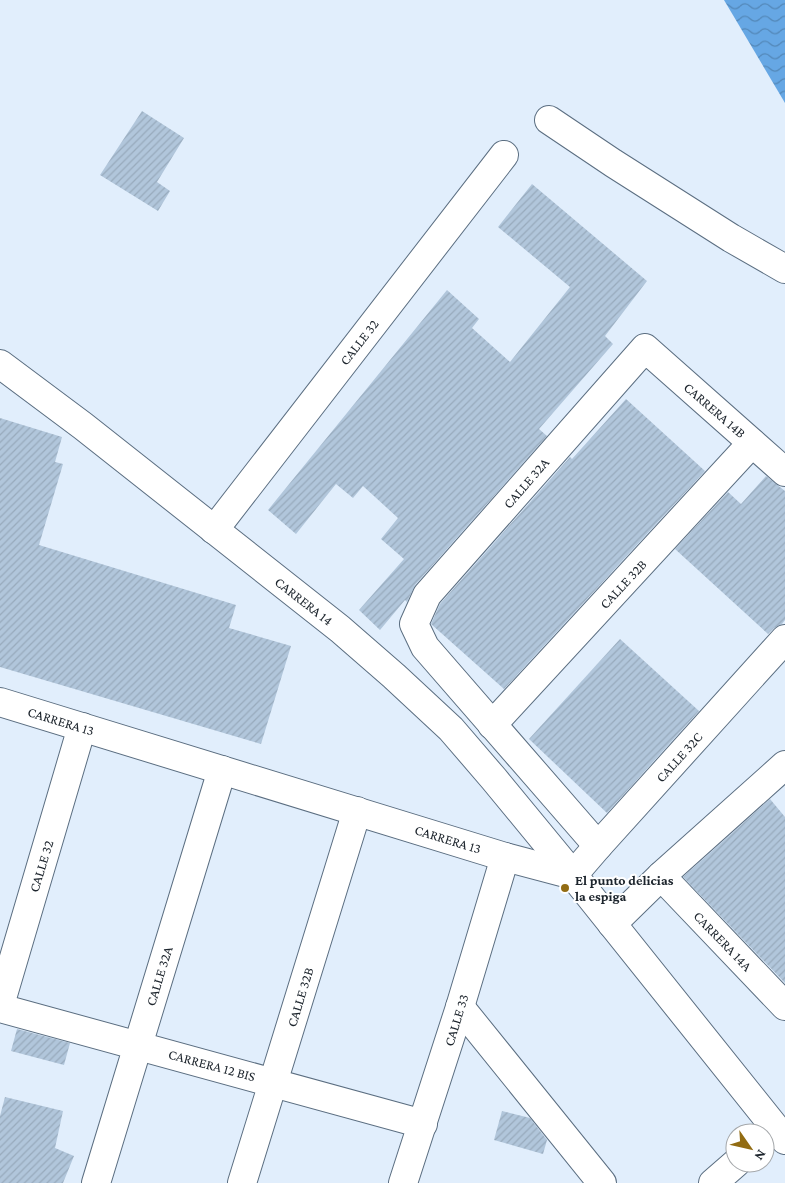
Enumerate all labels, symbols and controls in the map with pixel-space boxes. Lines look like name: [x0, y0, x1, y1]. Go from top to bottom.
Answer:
street label: CALLE 32: [336, 316, 382, 368]
street label: CARRERA 14B: [681, 379, 749, 441]
street label: CALLE 32A: [500, 455, 552, 511]
street label: CALLE 32B: [596, 556, 650, 612]
street label: CARRERA 14: [272, 573, 336, 629]
street label: CARRERA 13: [26, 703, 96, 739]
street label: CALLE 32C: [652, 729, 706, 785]
street label: CARRERA 13: [413, 821, 483, 857]
street label: CALLE 32: [26, 838, 57, 894]
place label: El punto delicias la espiga: [575, 872, 674, 904]
marker: El punto delicias la espiga: [559, 882, 571, 894]
street label: CARRERA 14A: [691, 908, 755, 974]
street label: CALLE 32A: [142, 944, 176, 1008]
street label: CALLE 32B: [283, 965, 317, 1029]
street label: CALLE 33: [441, 992, 471, 1048]
street label: CARRERA 12 BIS: [167, 1046, 258, 1084]
north arrow: [725, 1123, 775, 1173]
text: N: [751, 1147, 770, 1164]

